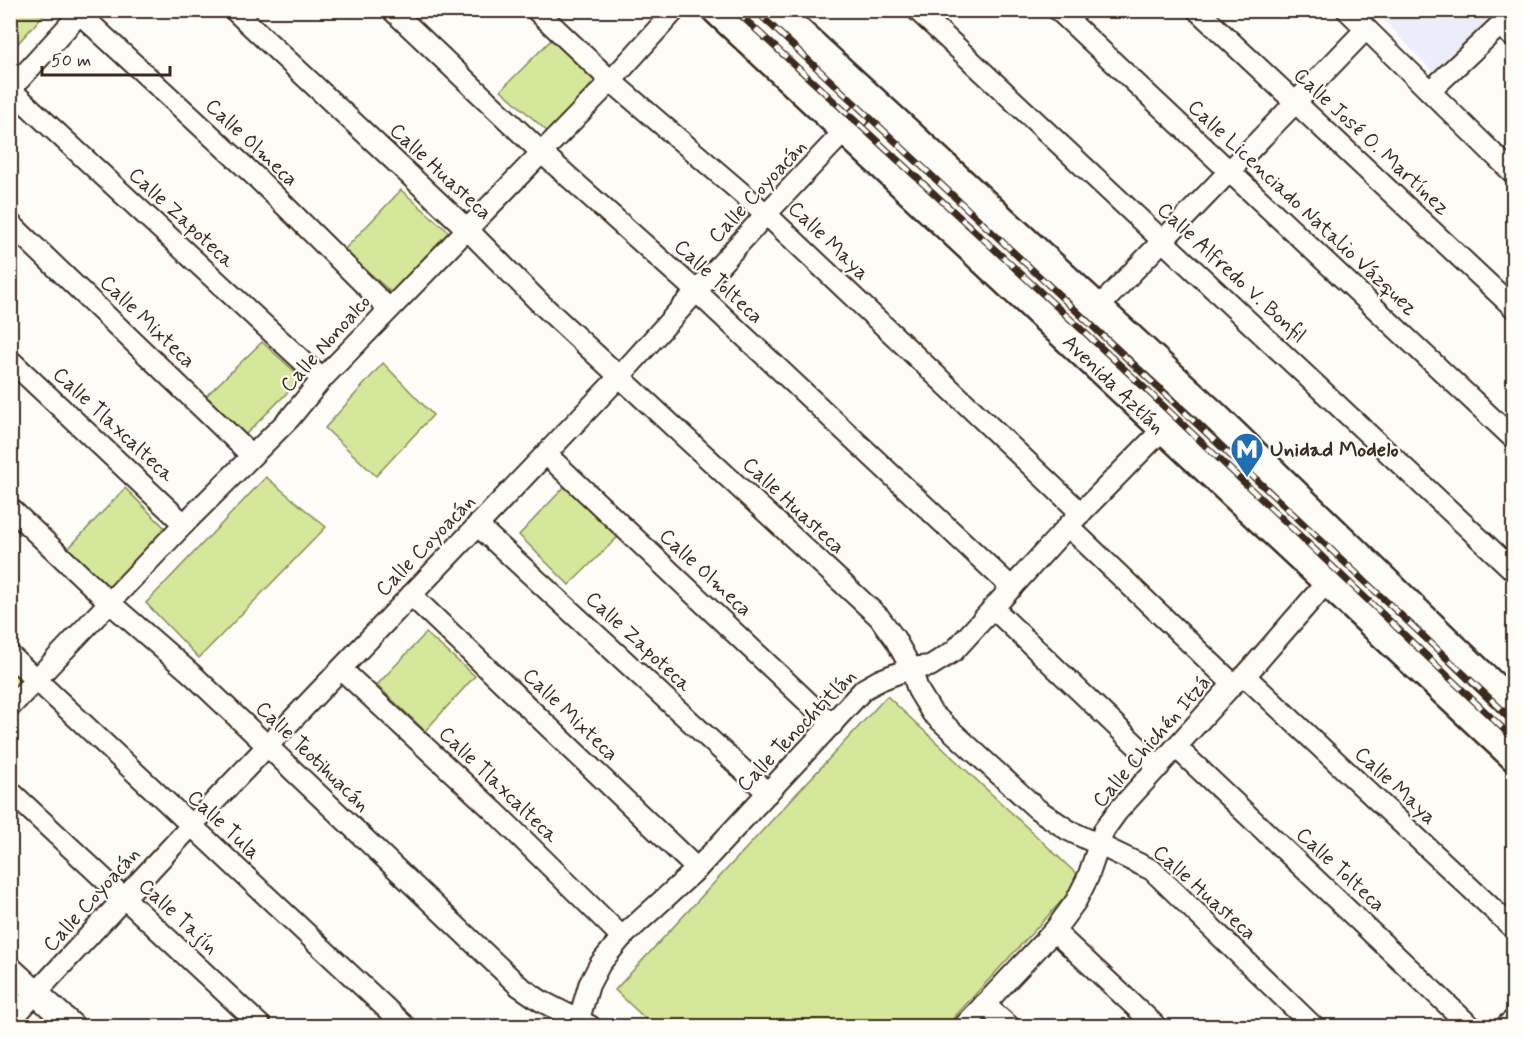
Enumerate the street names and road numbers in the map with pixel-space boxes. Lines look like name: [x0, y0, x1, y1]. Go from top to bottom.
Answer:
street label: Calle José O. Martínez: [1287, 62, 1456, 222]
street label: Calle Olmeca: [199, 92, 304, 193]
street label: Calle Licenciado Natalio Vázquez: [1181, 93, 1424, 322]
street label: Calle Huasteca: [383, 117, 498, 227]
street label: Calle Coyoacán: [702, 134, 813, 250]
street label: Calle Zapoteca: [122, 161, 241, 275]
street label: Calle Maya: [781, 195, 875, 287]
street label: Calle Alfredo V. Bonfil: [1151, 196, 1312, 349]
street label: Calle Tolteca: [668, 233, 769, 330]
street label: Calle Mixteca: [93, 269, 201, 375]
street label: Calle Nonoalco: [274, 289, 377, 399]
street label: Avenida Aztlán: [1056, 329, 1171, 441]
street label: Calle Tlaxcalteca: [46, 361, 181, 489]
street label: Calle Huasteca: [736, 451, 851, 561]
street label: Calle Coyoacán: [370, 488, 482, 603]
street label: Calle Olmeca: [653, 522, 758, 623]
street label: Calle Zapoteca: [579, 585, 698, 699]
street label: Calle Mixteca: [516, 662, 624, 768]
street label: Calle Tenochtitlán: [731, 663, 863, 798]
street label: Calle Chichén Itzá: [1086, 669, 1217, 814]
street label: Calle Teotihuacán: [249, 695, 376, 819]
street label: Calle Tlaxcalteca: [432, 720, 565, 850]
street label: Calle Maya: [1348, 740, 1443, 831]
street label: Calle Tula: [181, 784, 266, 866]
street label: Calle Tolteca: [1290, 821, 1391, 918]
street label: Calle Huasteca: [1146, 839, 1262, 947]
street label: Calle Coyoacán: [37, 841, 147, 958]
street label: Calle Tajín: [132, 872, 224, 961]

